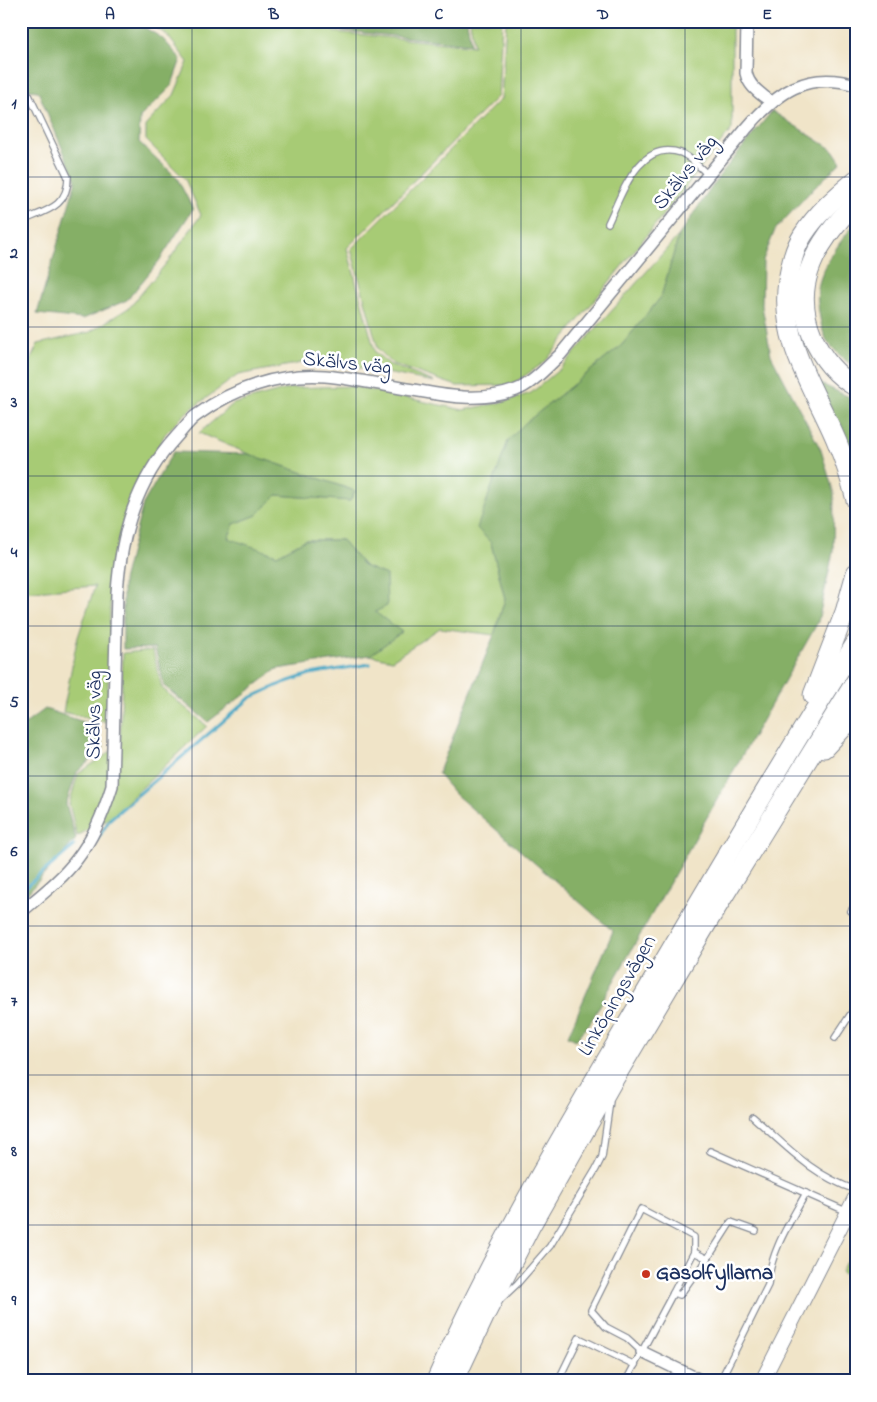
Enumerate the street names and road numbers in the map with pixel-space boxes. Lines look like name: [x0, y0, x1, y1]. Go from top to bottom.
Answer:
street label: Skälvs väg: [646, 129, 727, 218]
street label: Skälvs väg: [301, 344, 393, 386]
street label: Skälvs väg: [79, 670, 113, 760]
street label: Linköpingsvägen: [571, 930, 667, 1063]

